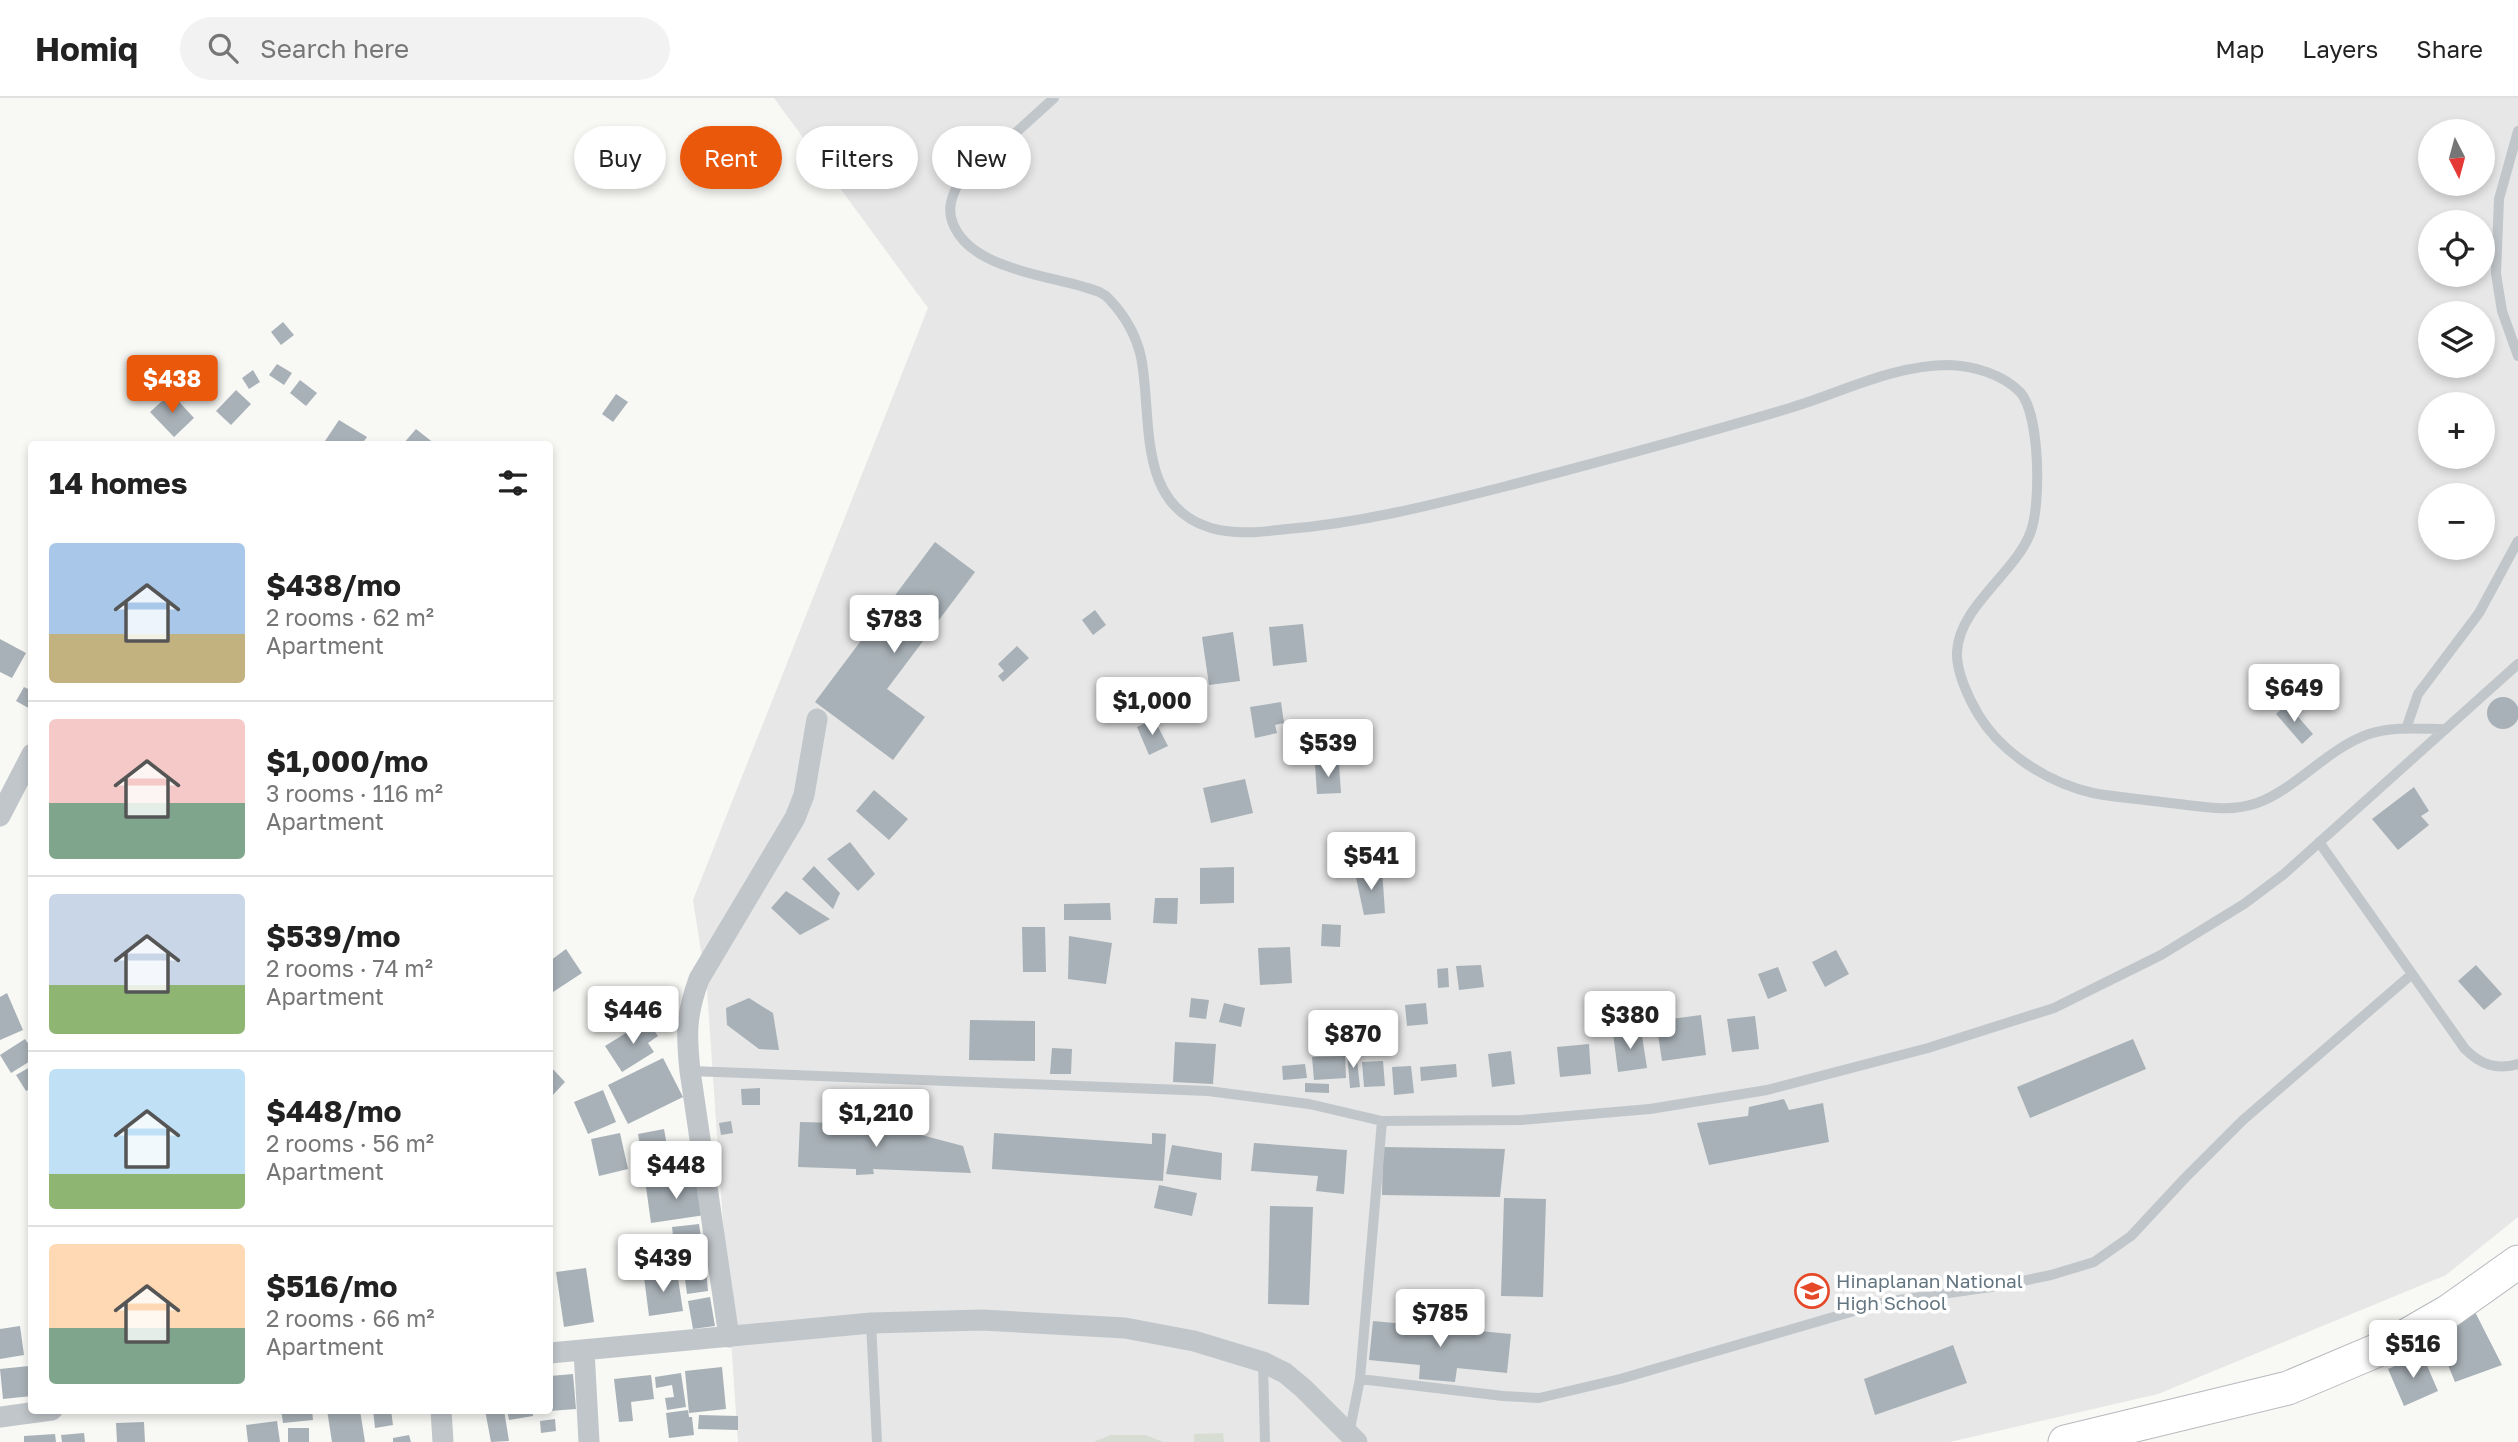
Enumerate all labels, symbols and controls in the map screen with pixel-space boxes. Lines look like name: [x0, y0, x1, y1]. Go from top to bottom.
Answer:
search box: [180, 17, 670, 80]
text: Homiq: [35, 29, 138, 68]
icon: search: [204, 29, 242, 67]
text: Search here: [260, 33, 409, 64]
text: Map: [2215, 34, 2264, 63]
text: Layers: [2302, 34, 2378, 63]
text: Share: [2416, 34, 2483, 63]
north arrow: [2418, 119, 2496, 196]
map controls: [2418, 119, 2495, 560]
chip: Buy: [574, 126, 666, 189]
chip: Rent: [680, 126, 782, 189]
chip: Filters: [796, 126, 918, 189]
chip: New: [932, 126, 1031, 189]
button: locate: [2418, 210, 2495, 287]
button: layers: [2418, 301, 2495, 378]
pin: $438: [131, 356, 213, 415]
text: $438: [143, 364, 201, 392]
button: +: [2418, 392, 2495, 469]
icon: filters: [494, 464, 532, 502]
text: 14 homes: [49, 465, 188, 501]
button: −: [2418, 483, 2495, 560]
text: $438/mo: [266, 567, 401, 603]
icon: home: [105, 571, 189, 655]
pin: $783: [853, 596, 935, 655]
text: 2 rooms · 62 m²: [266, 603, 434, 631]
text: $783: [866, 604, 922, 632]
text: Apartment: [266, 631, 384, 659]
pin: $649: [2253, 664, 2335, 724]
text: $649: [2265, 673, 2324, 701]
pin: $1,000: [1095, 678, 1209, 737]
text: $1,000: [1112, 686, 1192, 714]
pin: $539: [1287, 720, 1369, 779]
text: $539: [1299, 728, 1357, 756]
text: $1,000/mo: [266, 743, 428, 779]
icon: home: [105, 747, 189, 831]
text: 3 rooms · 116 m²: [266, 779, 443, 807]
text: Apartment: [266, 807, 384, 835]
pin: $541: [1330, 832, 1412, 892]
text: $541: [1343, 841, 1399, 869]
text: $539/mo: [266, 918, 400, 954]
icon: home: [105, 922, 189, 1006]
text: 2 rooms · 74 m²: [266, 954, 433, 982]
text: Apartment: [266, 982, 384, 1010]
pin: $446: [592, 986, 674, 1046]
pin: $380: [1589, 992, 1671, 1051]
text: $446: [604, 995, 662, 1023]
text: $380: [1600, 1000, 1660, 1028]
pin: $870: [1312, 1010, 1394, 1070]
text: $870: [1324, 1019, 1382, 1047]
pin: $1,210: [819, 1090, 933, 1149]
text: $448/mo: [266, 1093, 401, 1129]
icon: home: [105, 1097, 189, 1181]
text: $1,210: [838, 1098, 914, 1126]
text: 2 rooms · 56 m²: [266, 1129, 434, 1157]
pin: $448: [635, 1142, 717, 1201]
text: $448: [647, 1150, 705, 1178]
text: Apartment: [266, 1157, 384, 1185]
pin: $439: [622, 1234, 704, 1294]
text: $439: [634, 1243, 692, 1271]
text: $516/mo: [266, 1268, 398, 1304]
place label: Hinaplanan National High School: [1836, 1269, 2023, 1314]
icon: home: [105, 1272, 189, 1356]
school or university icon: Hinaplanan National High School: [1793, 1272, 1831, 1310]
pin: $785: [1399, 1290, 1481, 1349]
text: $785: [1412, 1298, 1468, 1326]
text: 2 rooms · 66 m²: [266, 1304, 435, 1332]
pin: $516: [2372, 1320, 2454, 1380]
text: $516: [2385, 1329, 2441, 1357]
text: Apartment: [266, 1332, 384, 1360]

